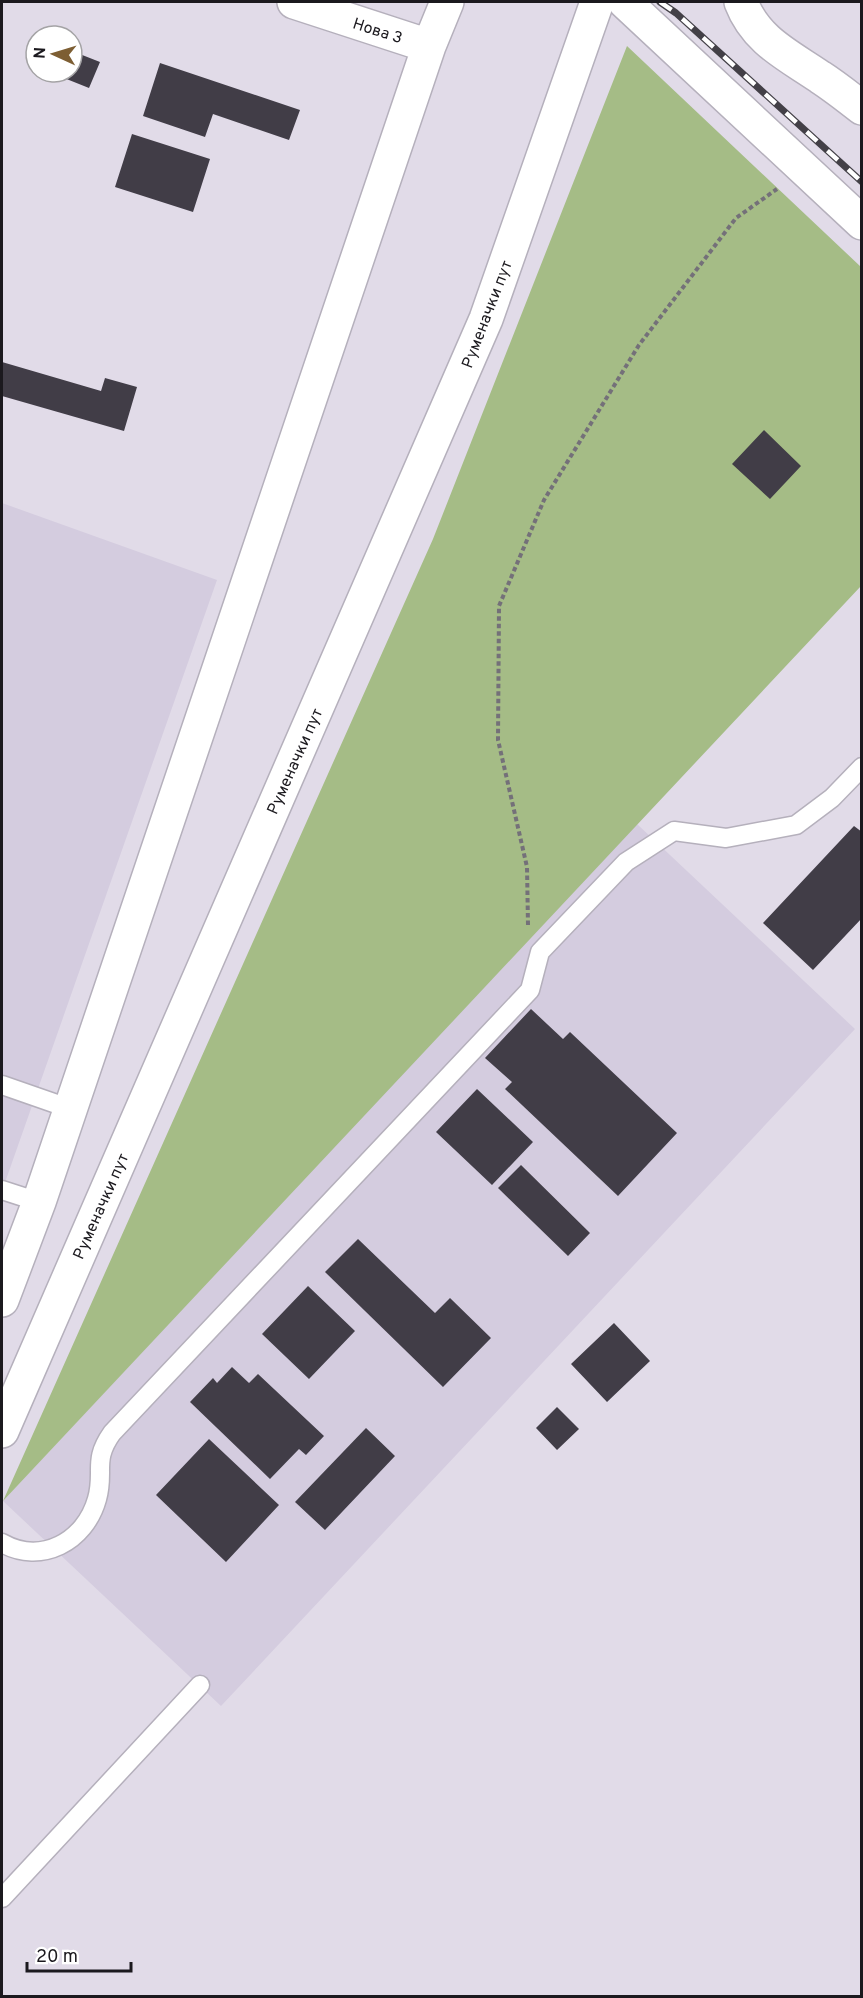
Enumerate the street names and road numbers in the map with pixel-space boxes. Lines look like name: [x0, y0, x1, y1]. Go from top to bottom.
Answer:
street label: Нова 3: [350, 15, 405, 49]
street label: Руменачки пут: [458, 258, 518, 371]
street label: Руменачки пут: [264, 706, 328, 818]
street label: Руменачки пут: [70, 1151, 134, 1263]

